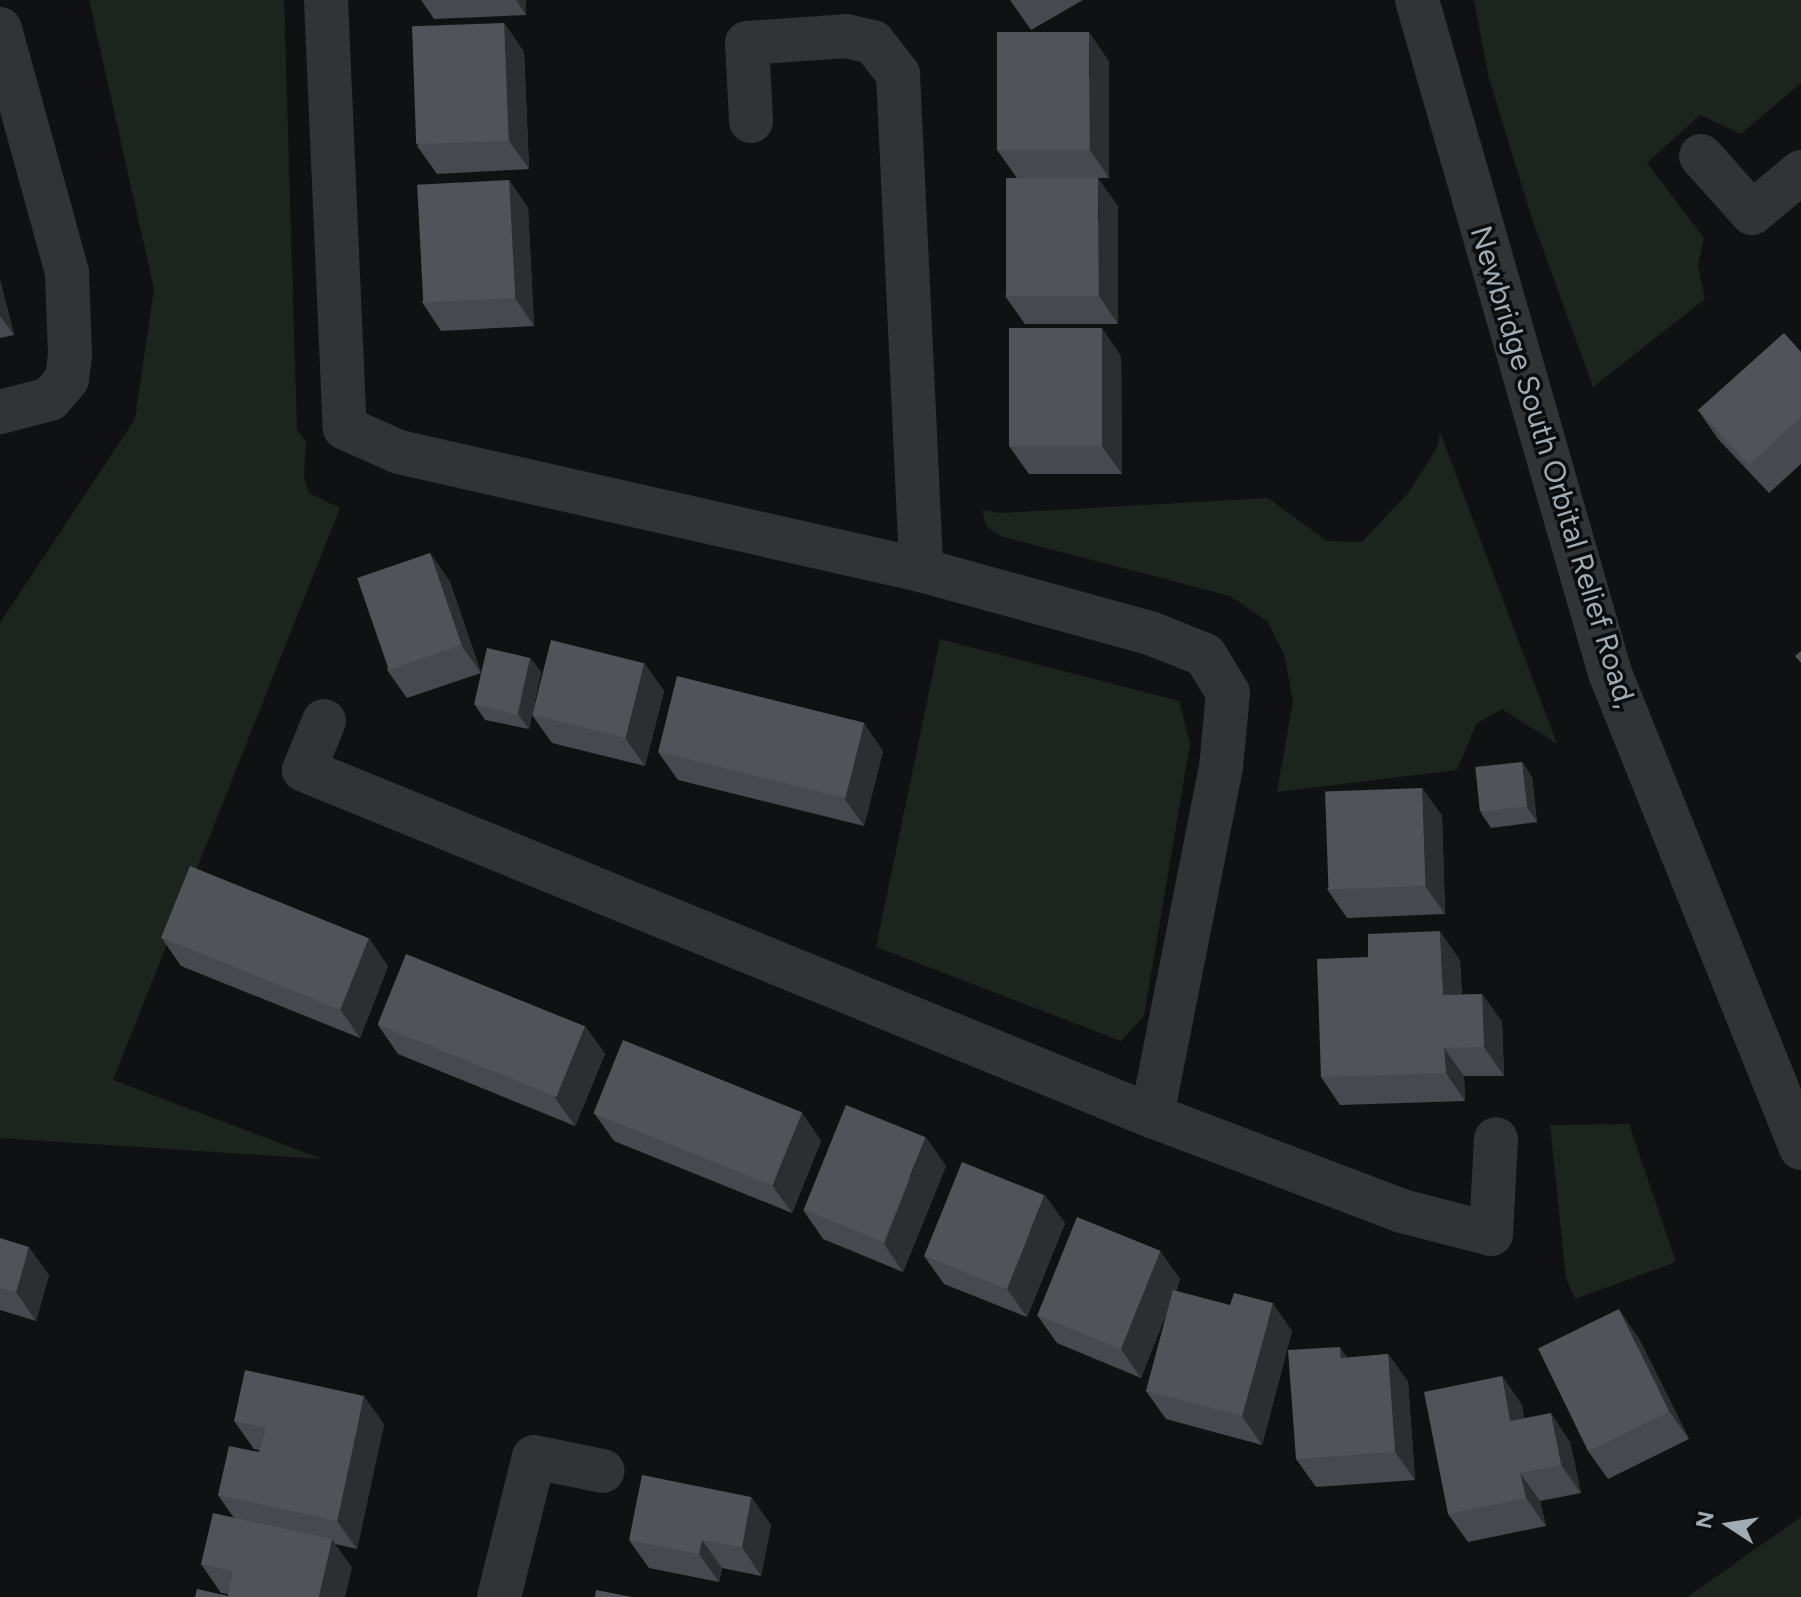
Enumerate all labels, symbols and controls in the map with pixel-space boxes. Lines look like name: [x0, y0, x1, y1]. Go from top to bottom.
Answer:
street label: Newbridge South Orbital Relief Road,: [1462, 222, 1644, 712]
north arrow: [1689, 1485, 1769, 1565]
text: N: [1690, 1509, 1720, 1531]

